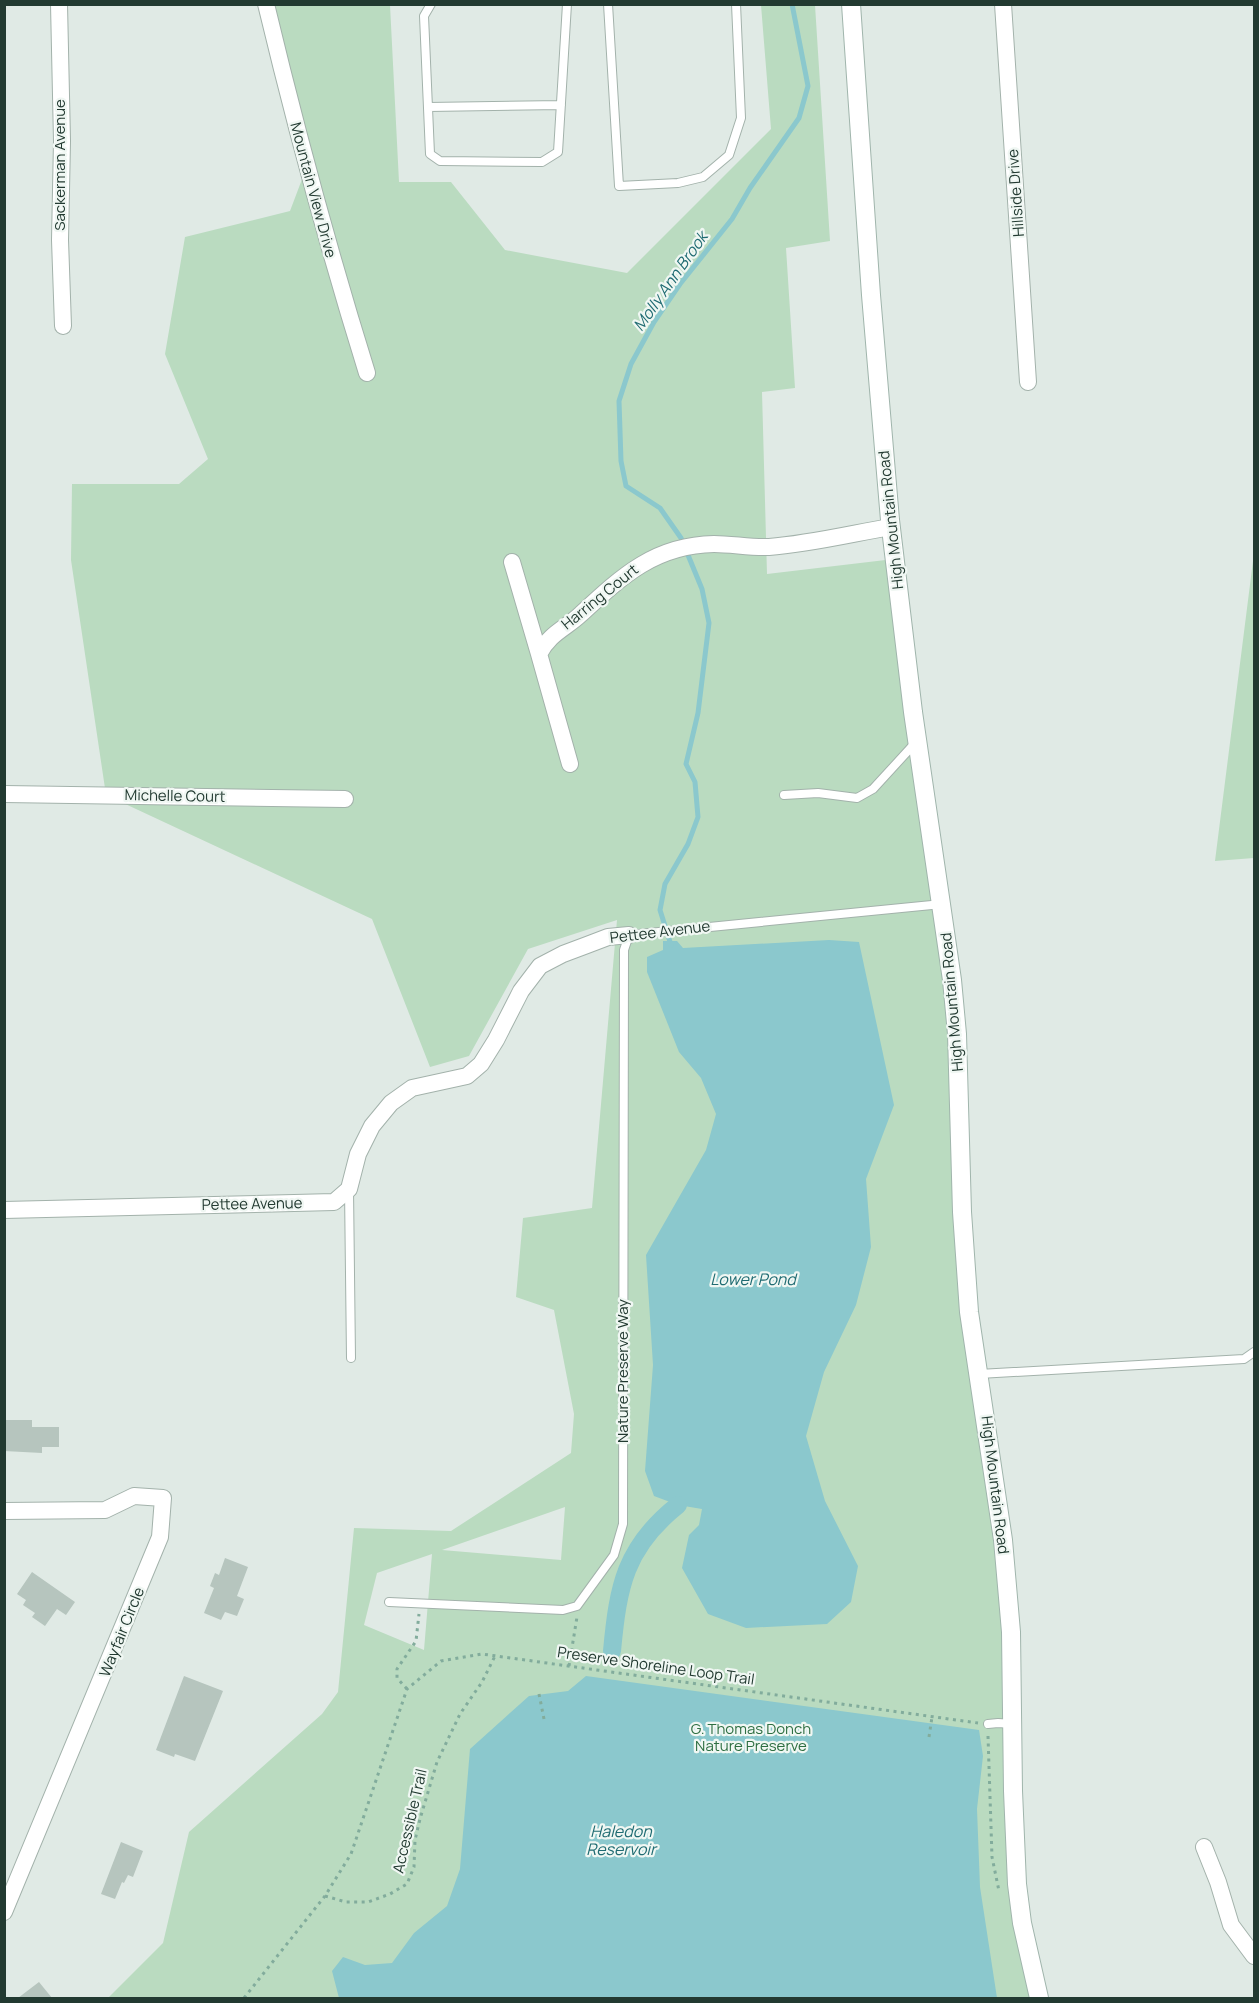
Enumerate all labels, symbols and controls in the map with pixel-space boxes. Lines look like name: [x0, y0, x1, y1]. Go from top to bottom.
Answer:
street label: Sackerman Avenue: [49, 99, 70, 231]
street label: Mountain View Drive: [285, 120, 342, 260]
street label: Hillside Drive: [1002, 148, 1029, 238]
water label: Molly Ann Brook: [628, 225, 714, 335]
street label: High Mountain Road: [873, 450, 908, 590]
street label: Harring Court: [557, 559, 643, 634]
street label: Michelle Court: [124, 784, 226, 807]
street label: Pettee Avenue: [609, 915, 711, 948]
street label: High Mountain Road: [935, 932, 968, 1072]
street label: Pettee Avenue: [201, 1192, 303, 1215]
water label: Lower Pond: [710, 1268, 798, 1290]
street label: Nature Preserve Way: [612, 1299, 633, 1443]
street label: High Mountain Road: [977, 1415, 1014, 1555]
street label: Wayfair Circle: [94, 1584, 149, 1680]
street label: Preserve Shoreline Loop Trail: [556, 1641, 756, 1690]
park label: G. Thomas Donch Nature Preserve: [691, 1718, 811, 1756]
street label: Accessible Trail: [387, 1767, 432, 1875]
water label: Haledon Reservoir: [586, 1820, 658, 1860]

